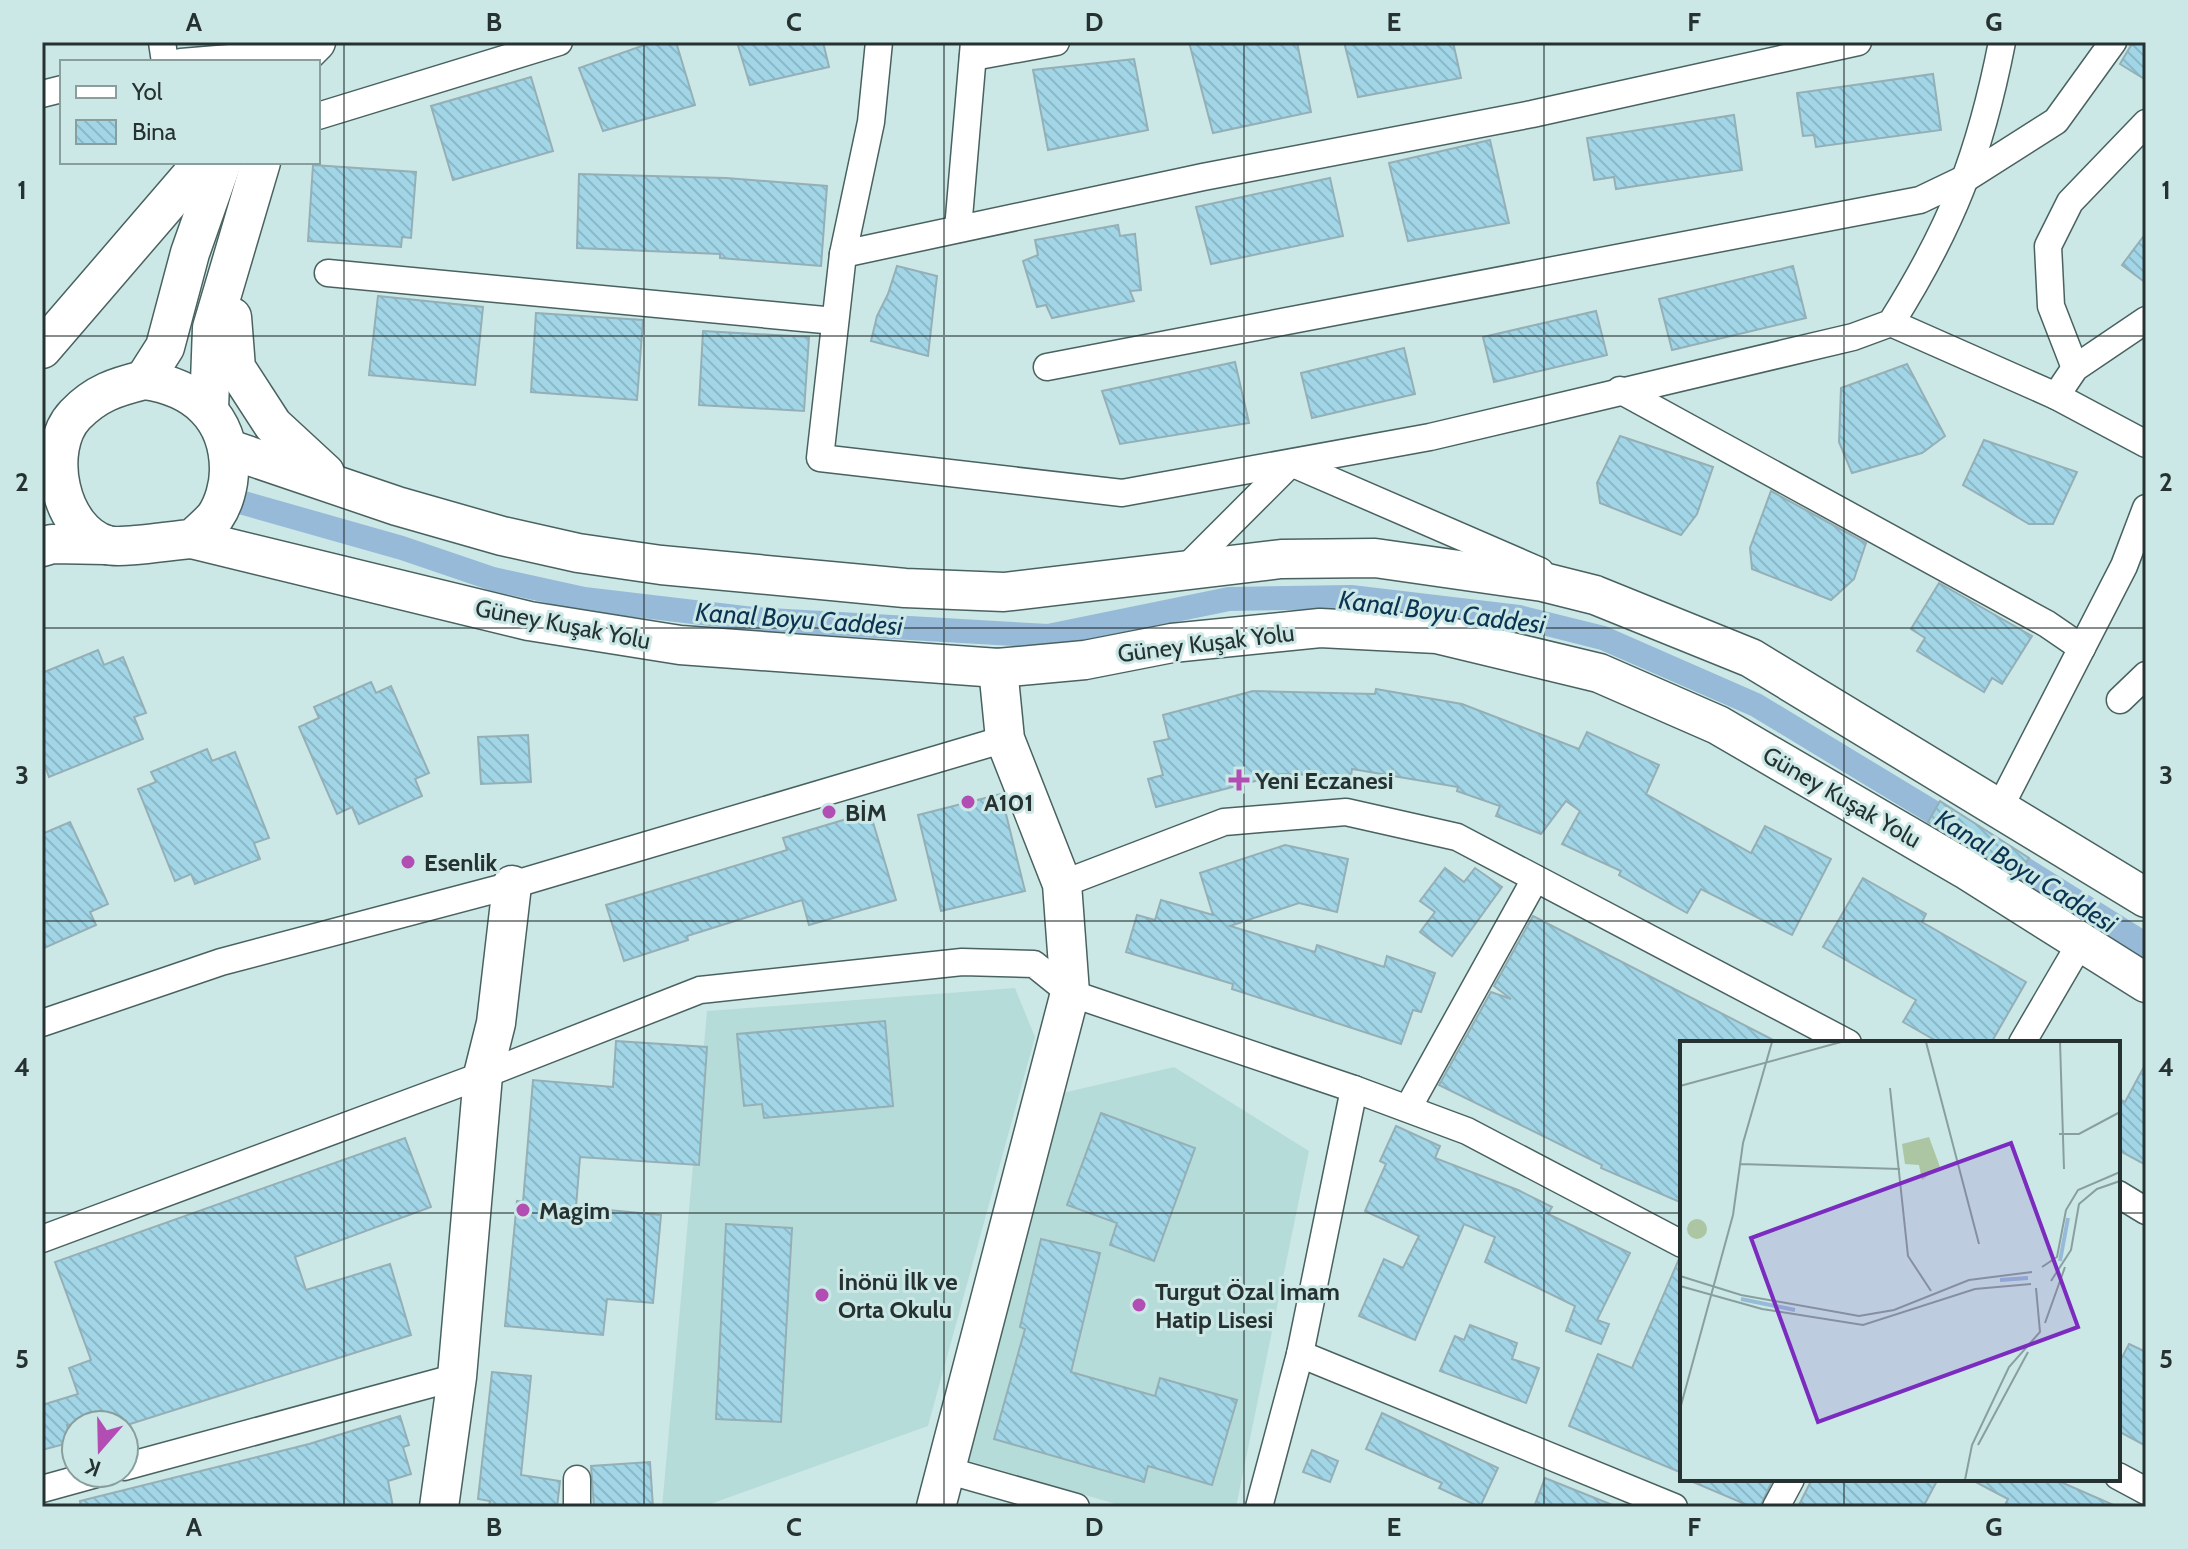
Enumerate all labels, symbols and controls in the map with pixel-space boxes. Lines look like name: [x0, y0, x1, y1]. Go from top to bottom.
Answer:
text: A: [186, 6, 203, 38]
text: B: [486, 6, 502, 38]
text: C: [786, 6, 802, 38]
text: D: [1085, 6, 1103, 38]
text: E: [1387, 6, 1401, 38]
text: F: [1687, 6, 1701, 38]
text: G: [1985, 6, 2003, 38]
legend: [60, 60, 320, 164]
text: Yol: [131, 77, 163, 106]
text: Bina: [132, 117, 177, 146]
text: 1: [17, 174, 27, 206]
text: 1: [2161, 174, 2171, 206]
text: 2: [15, 466, 29, 498]
text: 2: [2159, 466, 2173, 498]
water label: Kanal Boyu Caddesi: [1337, 583, 1548, 641]
street label: Güney Kuşak Yolu: [473, 593, 653, 655]
water label: Kanal Boyu Caddesi: [694, 596, 904, 642]
street label: Güney Kuşak Yolu: [1116, 618, 1296, 668]
street label: Güney Kuşak Yolu: [1758, 740, 1926, 854]
text: 3: [15, 759, 29, 791]
text: 3: [2159, 759, 2173, 791]
place label: Yeni Eczanesi: [1254, 766, 1393, 795]
marker: Yeni Eczanesi: [1230, 771, 1248, 789]
place label: A101: [984, 788, 1033, 817]
marker: A101: [959, 793, 977, 811]
place label: BİM: [845, 798, 887, 827]
water label: Kanal Boyu Caddesi: [1929, 802, 2123, 940]
marker: BİM: [820, 803, 838, 821]
place label: Esenlik: [424, 848, 497, 877]
marker: Esenlik: [399, 853, 417, 871]
inset map: [1680, 1041, 2120, 1481]
text: 4: [14, 1051, 30, 1083]
text: 4: [2158, 1051, 2174, 1083]
place label: Magim: [539, 1196, 610, 1225]
marker: Magim: [514, 1201, 532, 1219]
place label: İnönü İlk ve Orta Okulu: [838, 1267, 958, 1324]
place label: Turgut Özal İmam Hatip Lisesi: [1155, 1277, 1340, 1334]
marker: İnönü İlk ve Orta Okulu: [813, 1286, 831, 1304]
marker: Turgut Özal İmam Hatip Lisesi: [1130, 1296, 1148, 1314]
text: 5: [15, 1343, 29, 1375]
text: 5: [2159, 1343, 2173, 1375]
north arrow: [60, 1409, 140, 1489]
text: K: [82, 1452, 104, 1482]
text: A: [186, 1511, 203, 1543]
text: B: [486, 1511, 502, 1543]
text: C: [786, 1511, 802, 1543]
text: D: [1085, 1511, 1103, 1543]
text: E: [1387, 1511, 1401, 1543]
text: F: [1687, 1511, 1701, 1543]
text: G: [1985, 1511, 2003, 1543]

